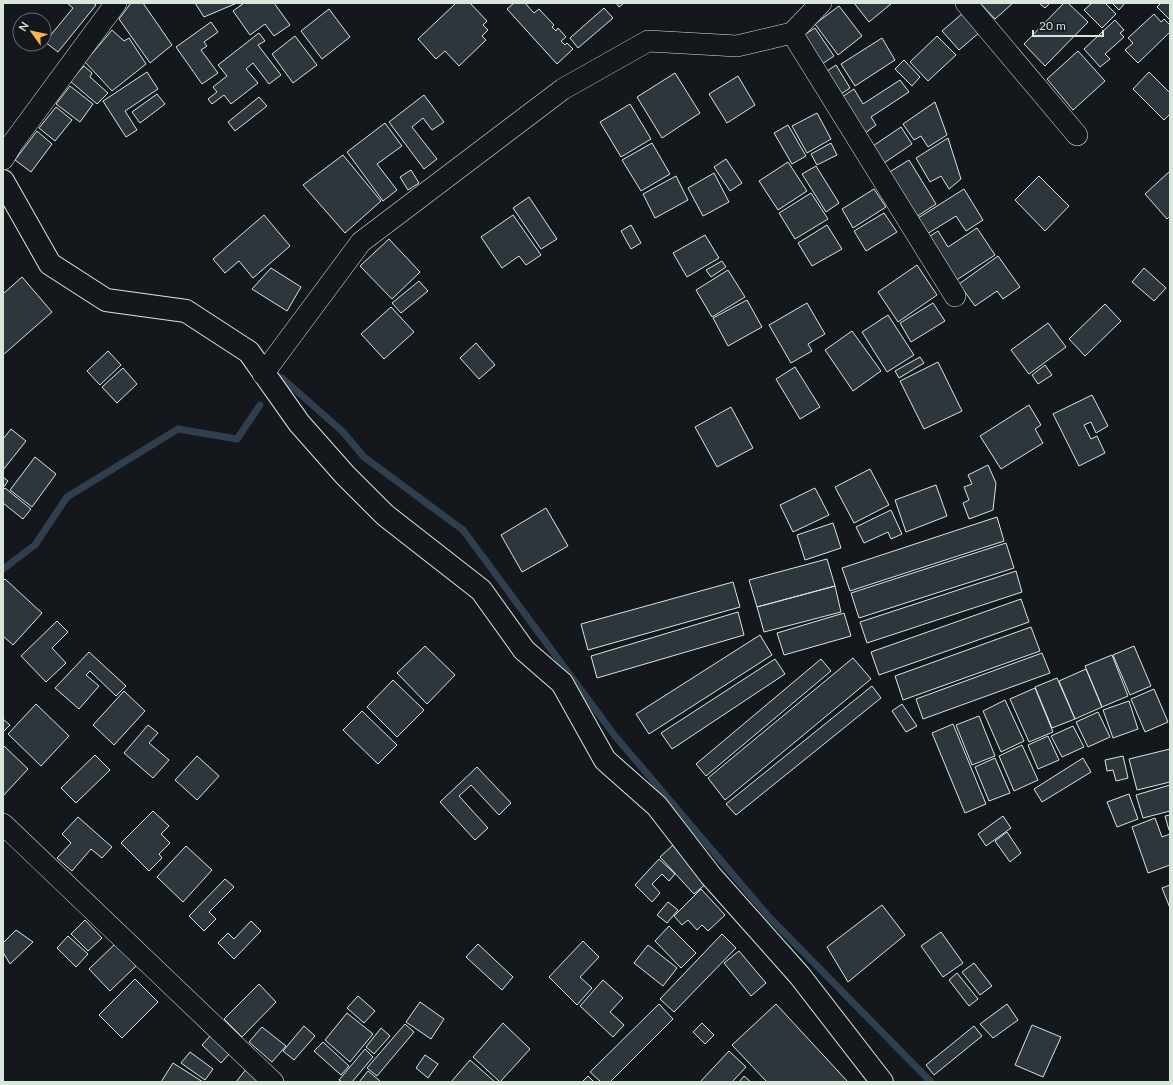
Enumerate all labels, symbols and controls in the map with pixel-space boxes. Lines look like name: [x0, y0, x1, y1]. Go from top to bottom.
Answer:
north arrow: [12, 12, 52, 52]
scale bar: [1033, 12, 1103, 38]
text: 20 m: [1039, 18, 1066, 33]
text: N: [15, 19, 31, 33]

